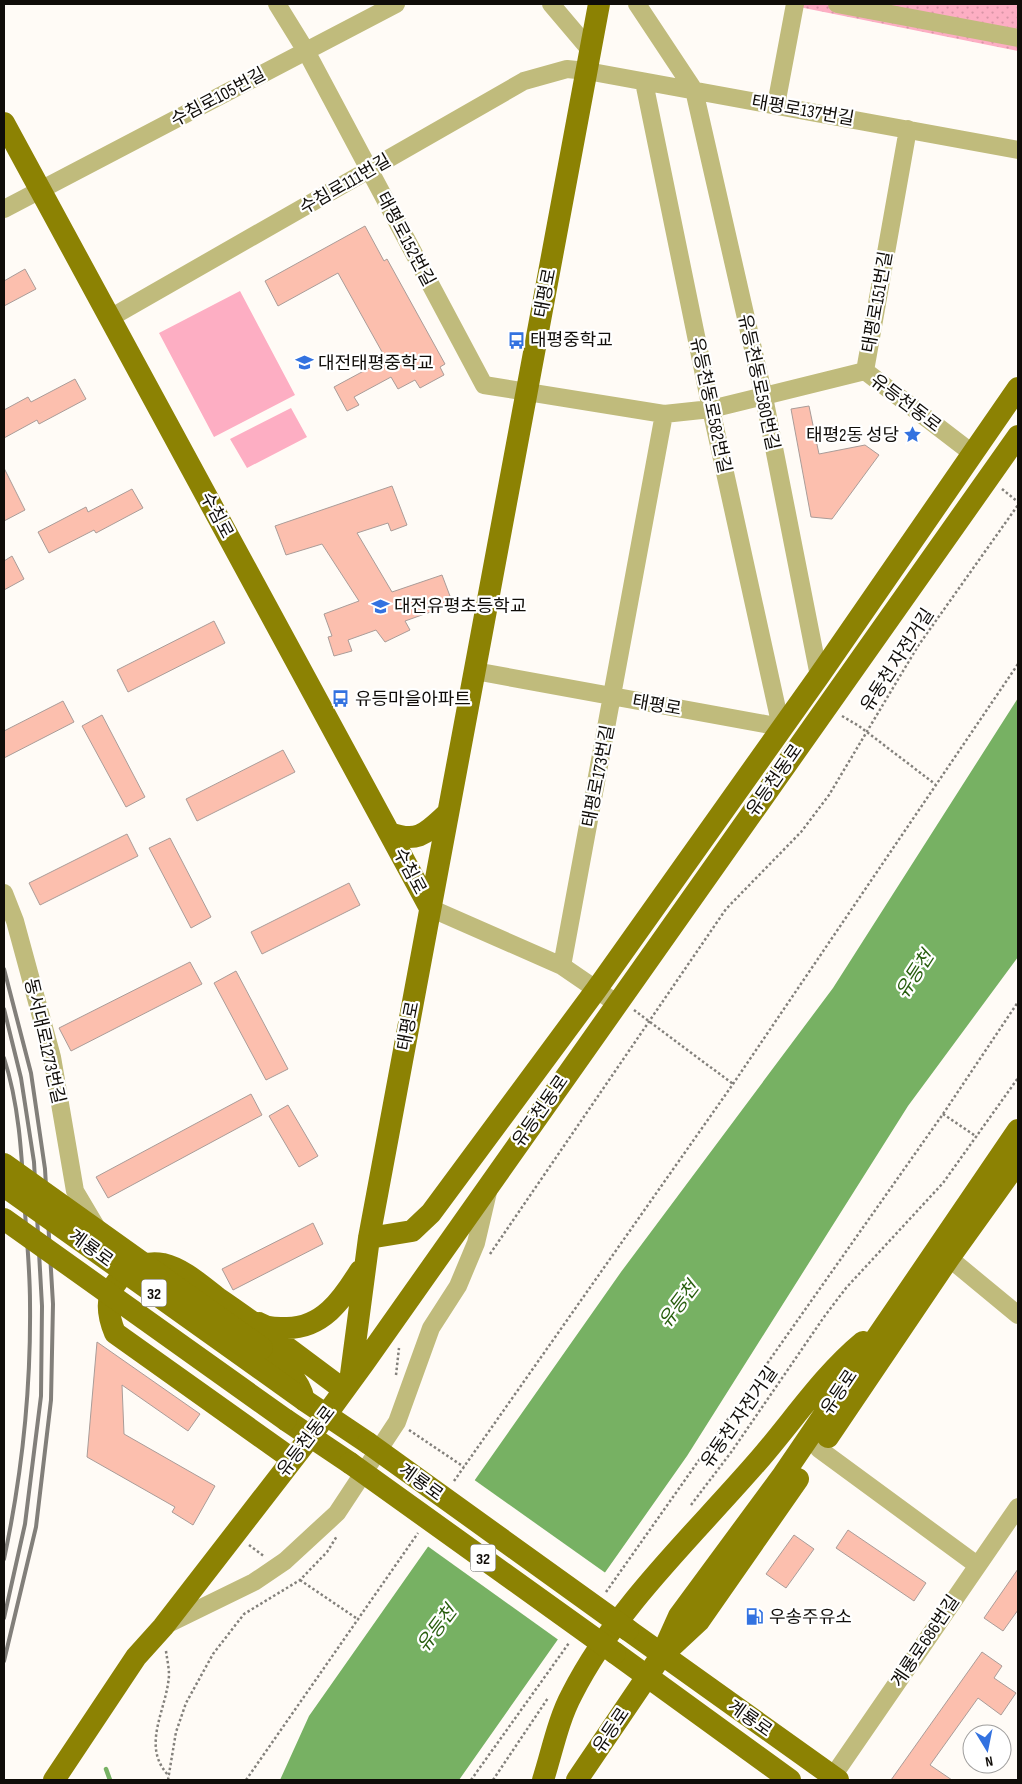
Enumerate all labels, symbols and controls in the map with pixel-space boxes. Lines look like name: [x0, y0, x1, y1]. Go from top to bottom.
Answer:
street label: 수침로105번길: [167, 64, 269, 131]
street label: 태평로137번길: [750, 91, 856, 130]
street label: 수침로111번길: [296, 150, 395, 219]
street label: 태평로152번길: [372, 189, 439, 290]
street label: 태평로151번길: [858, 250, 897, 354]
street label: 태평로: [530, 267, 561, 319]
street label: 유등천동로580번길: [734, 312, 783, 452]
bus stop icon: 태평중학교: [506, 330, 526, 350]
place label: 태평중학교: [530, 330, 613, 351]
street label: 유등천동로582번길: [686, 335, 735, 475]
school or university icon: 대전태평중학교: [294, 353, 314, 373]
place label: 대전태평중학교: [318, 353, 434, 374]
street label: 유등천동로: [866, 370, 945, 437]
place label: 태평2동 성당: [806, 425, 899, 446]
place icon: 태평2동 성당: [903, 425, 923, 445]
street label: 수침로: [196, 488, 237, 542]
school or university icon: 대전유평초등학교: [370, 596, 390, 616]
place label: 대전유평초등학교: [394, 596, 526, 617]
street label: 유동천 자전거길: [856, 605, 939, 716]
bus stop icon: 유등마을아파트: [331, 689, 351, 709]
place label: 유등마을아파트: [355, 689, 471, 710]
street label: 태평로: [631, 691, 683, 720]
street label: 태평로173번길: [578, 723, 619, 829]
street label: 유등천동로: [742, 740, 807, 820]
street label: 수침로: [389, 844, 430, 898]
water label: 유등천: [891, 945, 940, 1003]
street label: 동서대로1273번길: [20, 976, 69, 1106]
street label: 태평로: [393, 1000, 424, 1052]
street label: 유등천동로: [508, 1071, 573, 1151]
street label: 계룡로: [64, 1225, 117, 1272]
water label: 유등천: [654, 1276, 705, 1333]
road number: 32: [142, 1280, 166, 1306]
street label: 유동천 자전거길: [697, 1363, 782, 1472]
street label: 유등로: [817, 1366, 862, 1419]
street label: 유등천동로: [273, 1402, 340, 1481]
street label: 계룡로: [394, 1459, 447, 1506]
road number: 32: [470, 1545, 496, 1572]
street label: 계룡로686번길: [887, 1591, 964, 1691]
water label: 유등천: [412, 1600, 463, 1657]
fuel station icon: 우송주유소: [745, 1607, 765, 1627]
place label: 우송주유소: [769, 1607, 852, 1628]
street label: 계룡로: [723, 1696, 776, 1741]
street label: 유등로: [589, 1704, 634, 1757]
north arrow: [962, 1724, 1012, 1774]
text: N: [984, 1752, 994, 1770]

